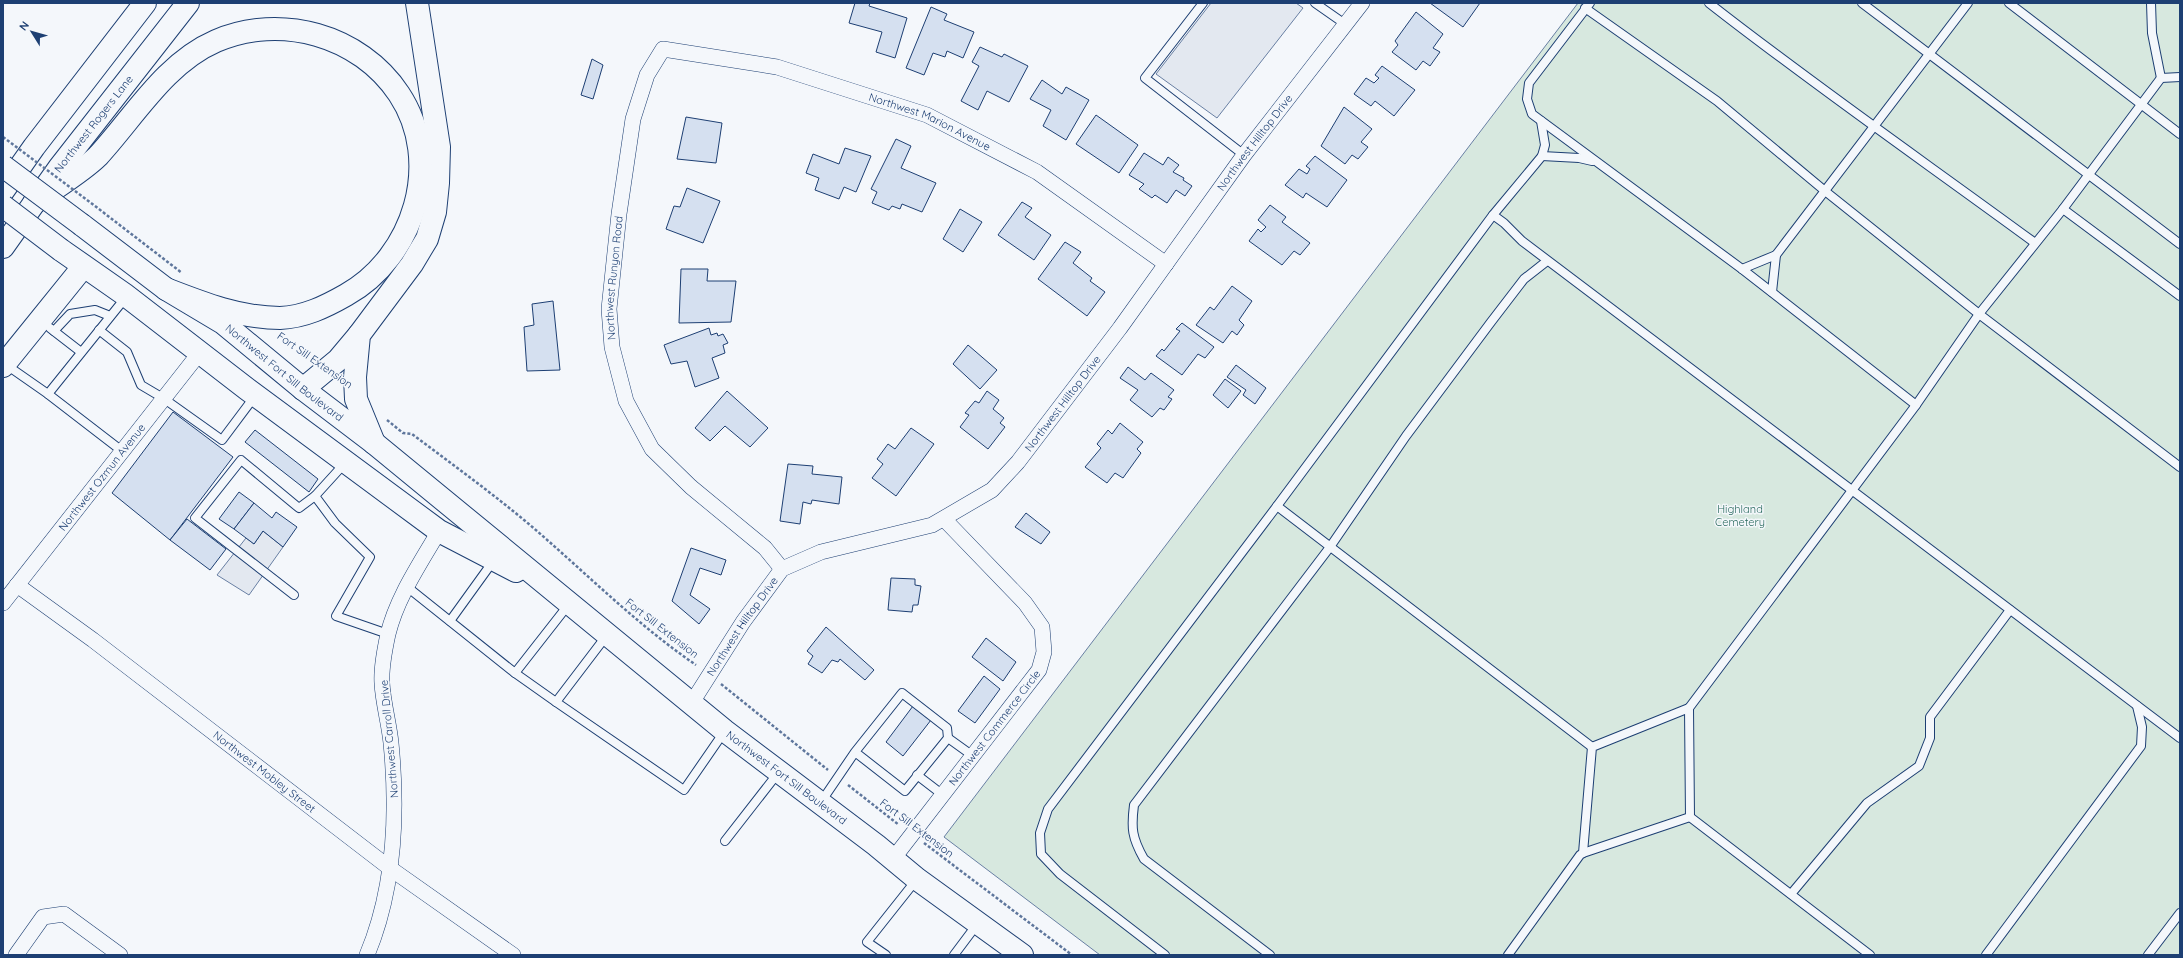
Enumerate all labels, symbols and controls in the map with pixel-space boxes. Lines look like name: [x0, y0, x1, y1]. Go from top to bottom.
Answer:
north arrow: [12, 12, 52, 52]
text: N: [16, 19, 32, 33]
street label: Northwest Rogers Lane: [51, 72, 136, 175]
street label: Northwest Marion Avenue: [867, 90, 993, 154]
street label: Northwest Hilltop Drive: [1214, 91, 1296, 193]
street label: Northwest Runyon Road: [602, 215, 626, 341]
street label: Northwest Fort Sill Boulevard: [223, 321, 346, 424]
street label: Fort Sill Extension: [274, 329, 356, 391]
street label: Northwest Hilltop Drive: [1022, 353, 1104, 454]
street label: Northwest Ozmun Avenue: [55, 421, 148, 534]
park label: Highland Cemetery: [1715, 502, 1765, 529]
street label: Northwest Hilltop Drive: [704, 574, 781, 679]
street label: Fort Sill Extension: [623, 595, 701, 661]
street label: Northwest Commerce Circle: [945, 667, 1044, 788]
street label: Northwest Carroll Drive: [377, 679, 401, 799]
street label: Northwest Fort Sill Boulevard: [723, 727, 850, 827]
street label: Northwest Mobley Street: [210, 728, 319, 816]
street label: Fort Sill Extension: [877, 796, 957, 860]

